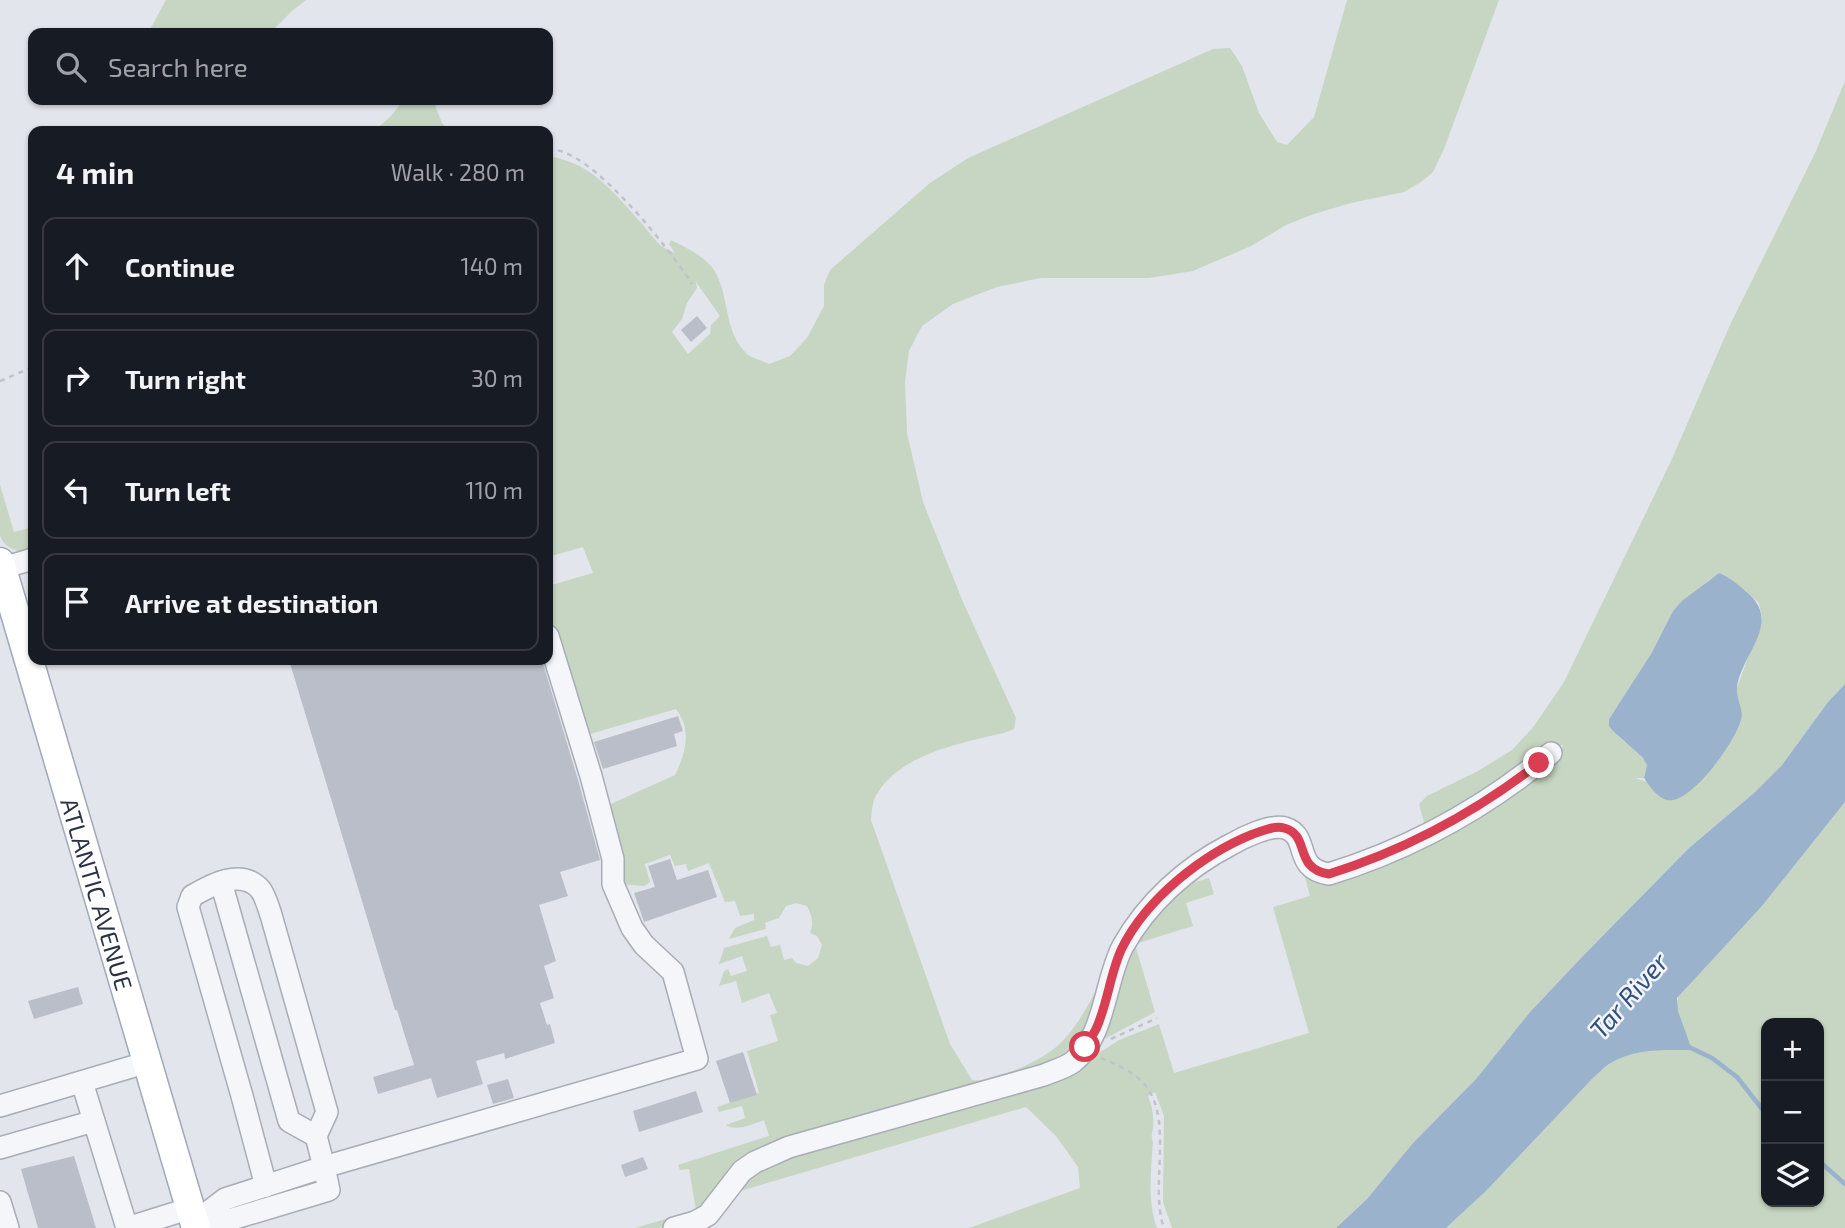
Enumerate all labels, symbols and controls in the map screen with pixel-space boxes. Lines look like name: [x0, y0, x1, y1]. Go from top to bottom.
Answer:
search box: [28, 28, 553, 105]
icon: search: [52, 48, 90, 86]
text: Search here: [108, 51, 248, 82]
text: 4 min: [56, 154, 134, 190]
text: Walk · 280 m: [391, 158, 525, 186]
icon: ahead: [58, 247, 96, 285]
text: Continue: [125, 251, 235, 282]
text: 140 m: [461, 252, 523, 280]
icon: right: [58, 359, 96, 397]
text: Turn right: [125, 363, 246, 394]
text: 30 m: [471, 364, 523, 392]
icon: left: [58, 471, 96, 509]
text: Turn left: [125, 475, 231, 506]
text: 110 m: [466, 476, 523, 504]
icon: arrive: [58, 583, 96, 621]
text: Arrive at destination: [125, 587, 378, 618]
route end: [1523, 747, 1554, 778]
street label: ATLANTIC AVENUE: [56, 794, 140, 993]
water label: Tar River: [1582, 945, 1674, 1044]
map controls: [1761, 1018, 1824, 1207]
button: +: [1761, 1018, 1824, 1081]
route start: [1069, 1031, 1100, 1062]
button: −: [1761, 1081, 1824, 1144]
button: layers: [1761, 1144, 1824, 1207]

